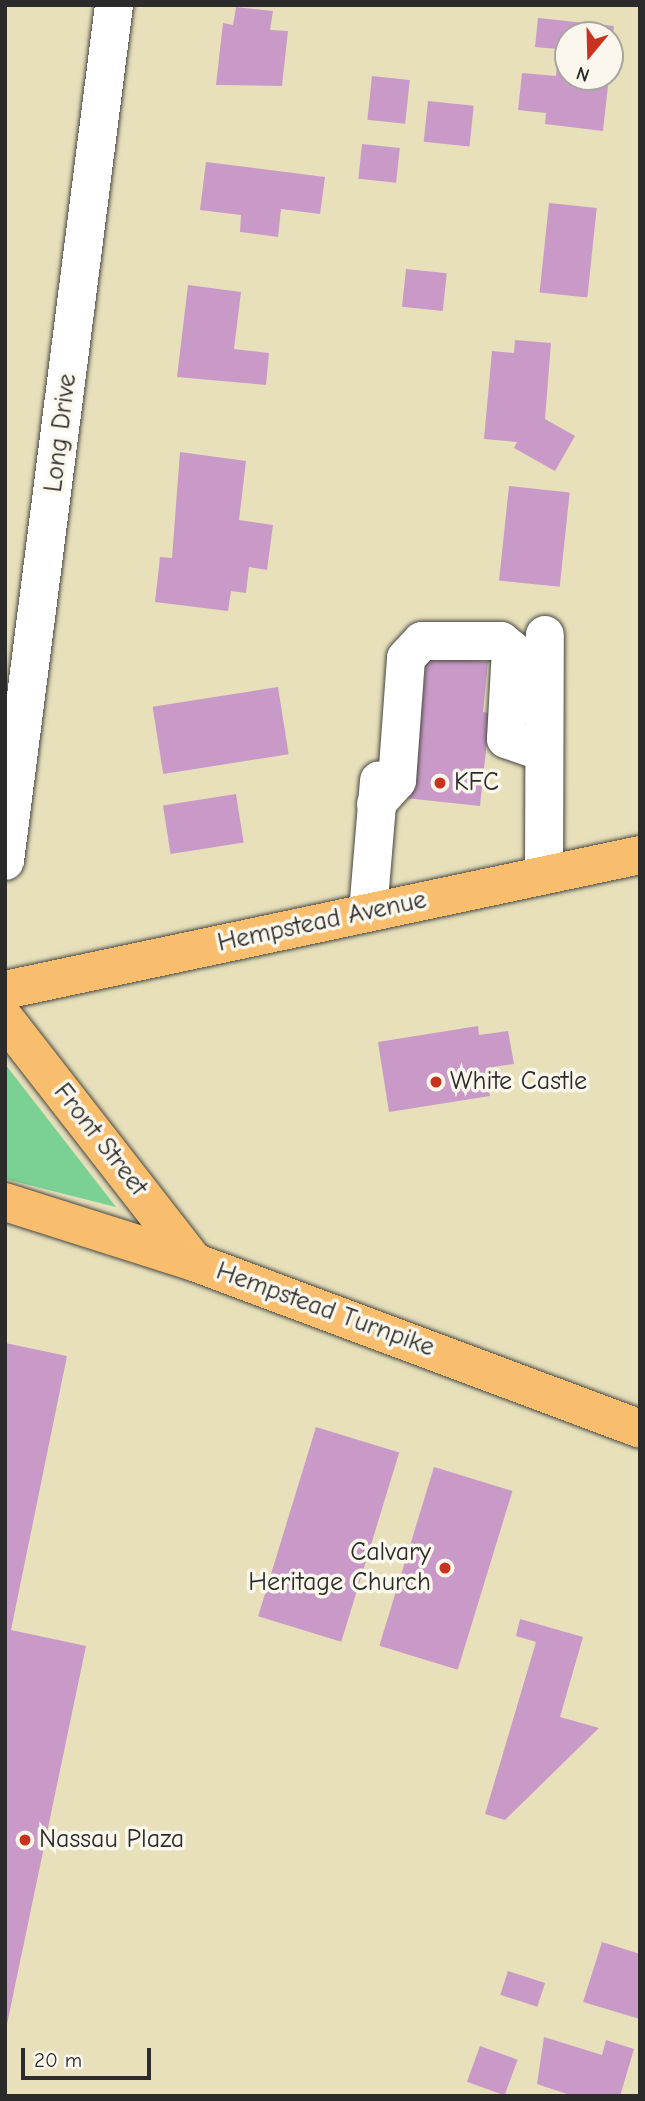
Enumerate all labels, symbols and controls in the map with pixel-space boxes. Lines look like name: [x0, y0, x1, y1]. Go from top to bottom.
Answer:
north arrow: [554, 21, 624, 91]
text: N: [573, 62, 592, 86]
street label: Long Drive: [38, 372, 84, 494]
place label: KFC: [454, 767, 499, 799]
marker: KFC: [432, 775, 448, 791]
street label: Hempstead Avenue: [215, 885, 429, 959]
place label: White Castle: [450, 1066, 587, 1098]
marker: White Castle: [428, 1074, 444, 1090]
street label: Front Street: [46, 1078, 154, 1202]
street label: Hempstead Turnpike: [212, 1256, 438, 1364]
place label: Calvary Heritage Church: [248, 1537, 431, 1598]
marker: Calvary Heritage Church: [437, 1560, 453, 1576]
place label: Nassau Plaza: [39, 1824, 184, 1856]
marker: Nassau Plaza: [17, 1832, 33, 1848]
scale bar: [24, 2035, 154, 2078]
text: 20 m: [34, 2048, 82, 2072]

